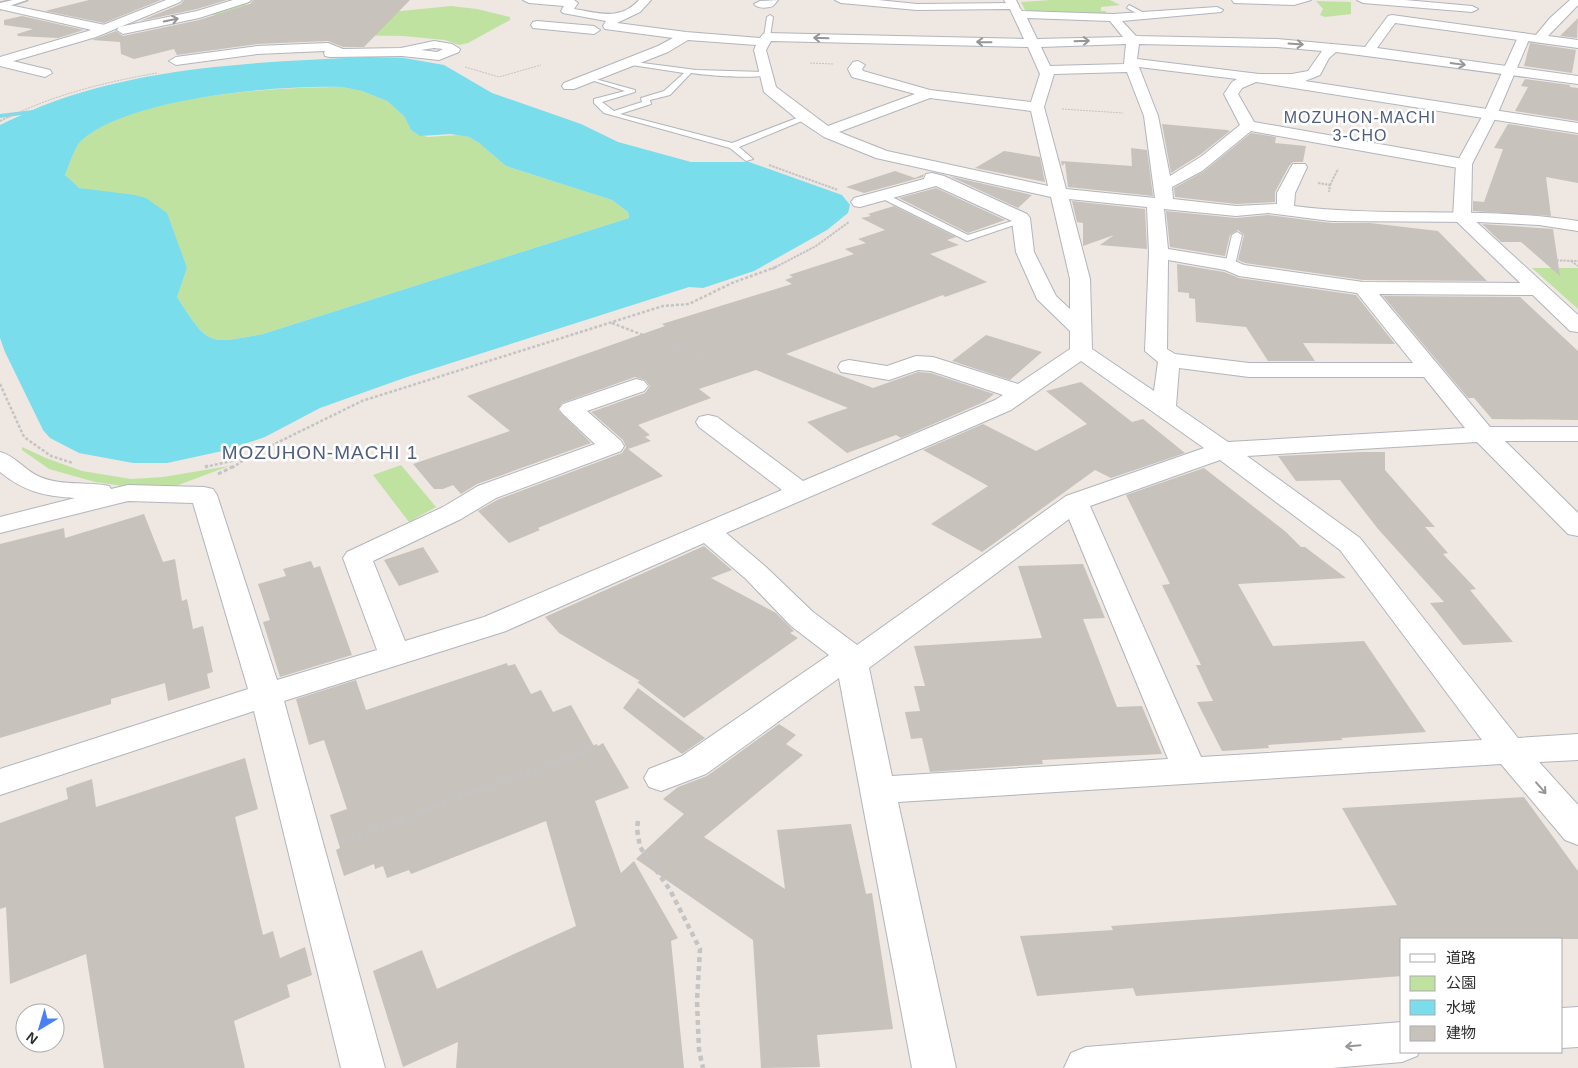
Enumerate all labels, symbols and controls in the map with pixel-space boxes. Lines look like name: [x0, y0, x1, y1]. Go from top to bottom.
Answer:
one-way arrow: [163, 15, 179, 25]
one-way arrow: [813, 34, 829, 43]
one-way arrow: [976, 37, 992, 47]
one-way arrow: [1073, 37, 1089, 46]
one-way arrow: [1288, 40, 1304, 49]
one-way arrow: [1449, 59, 1465, 69]
district label: MOZUHON-MACHI 3-CHO: [1284, 109, 1436, 144]
district label: MOZUHON-MACHI 1: [222, 442, 418, 463]
one-way arrow: [1535, 781, 1546, 794]
legend: [1400, 938, 1563, 1053]
text: 道路: [1446, 949, 1476, 966]
text: 公園: [1446, 974, 1476, 991]
text: 水域: [1446, 999, 1476, 1016]
north arrow: [15, 1003, 65, 1053]
text: 建物: [1446, 1024, 1476, 1041]
text: N: [23, 1029, 41, 1048]
one-way arrow: [1345, 1041, 1361, 1050]

